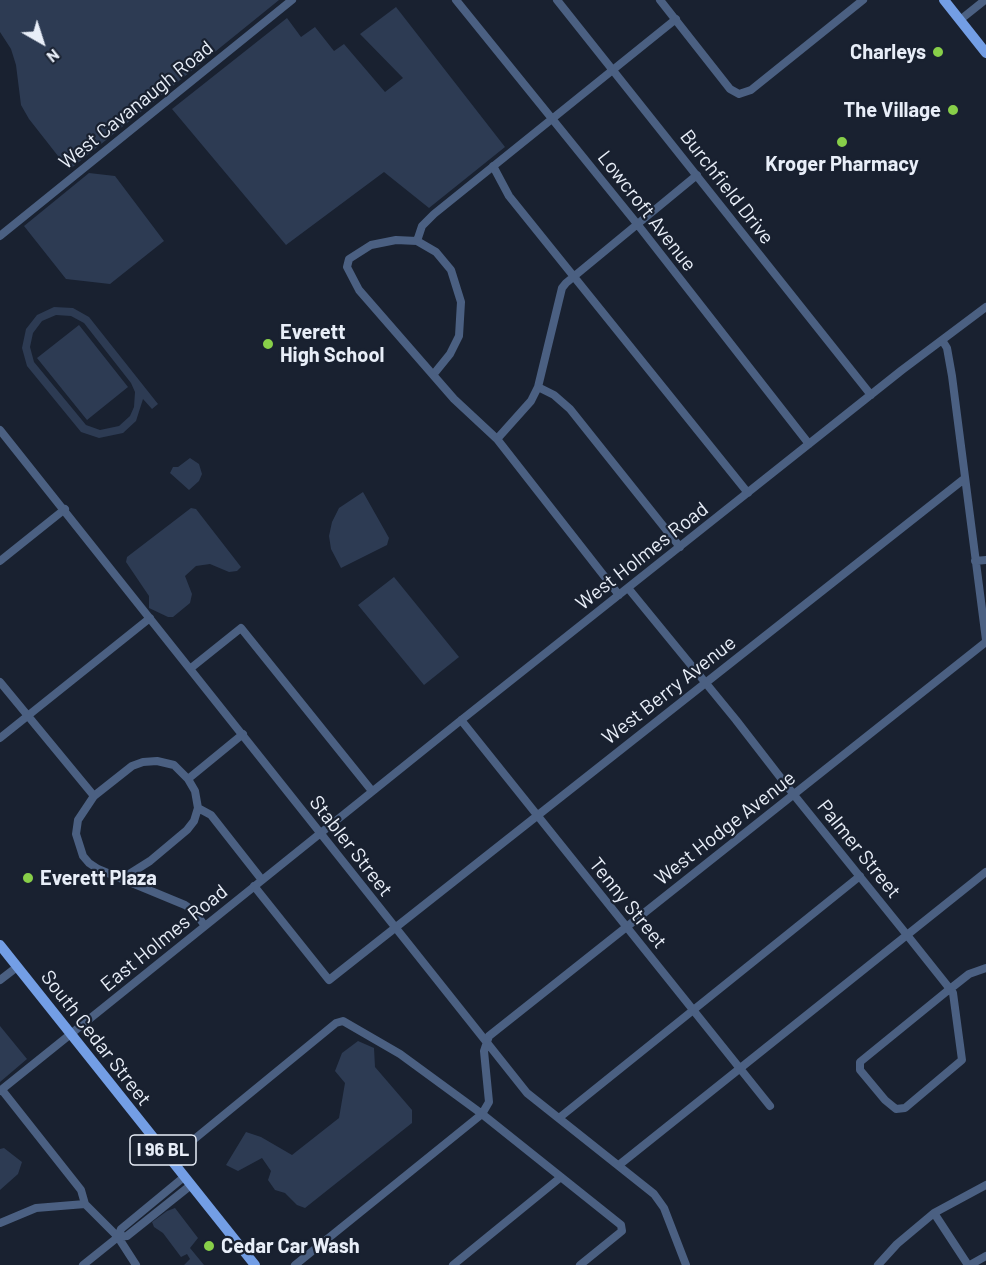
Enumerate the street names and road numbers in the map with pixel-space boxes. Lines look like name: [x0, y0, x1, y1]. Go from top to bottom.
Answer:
street label: West Cavanaugh Road: [54, 36, 218, 174]
street label: Burchfield Drive: [675, 125, 779, 249]
street label: Lowcroft Avenue: [593, 146, 701, 276]
street label: West Holmes Road: [571, 497, 713, 615]
street label: West Berry Avenue: [597, 630, 741, 750]
street label: West Hodge Avenue: [650, 766, 800, 890]
street label: Stabler Street: [304, 791, 398, 901]
street label: Palmer Street: [812, 795, 906, 903]
street label: Tenny Street: [584, 853, 672, 953]
street label: East Holmes Road: [96, 879, 232, 997]
street label: South Cedar Street: [36, 966, 156, 1110]
road number: I 96 BL: [130, 1135, 196, 1165]

